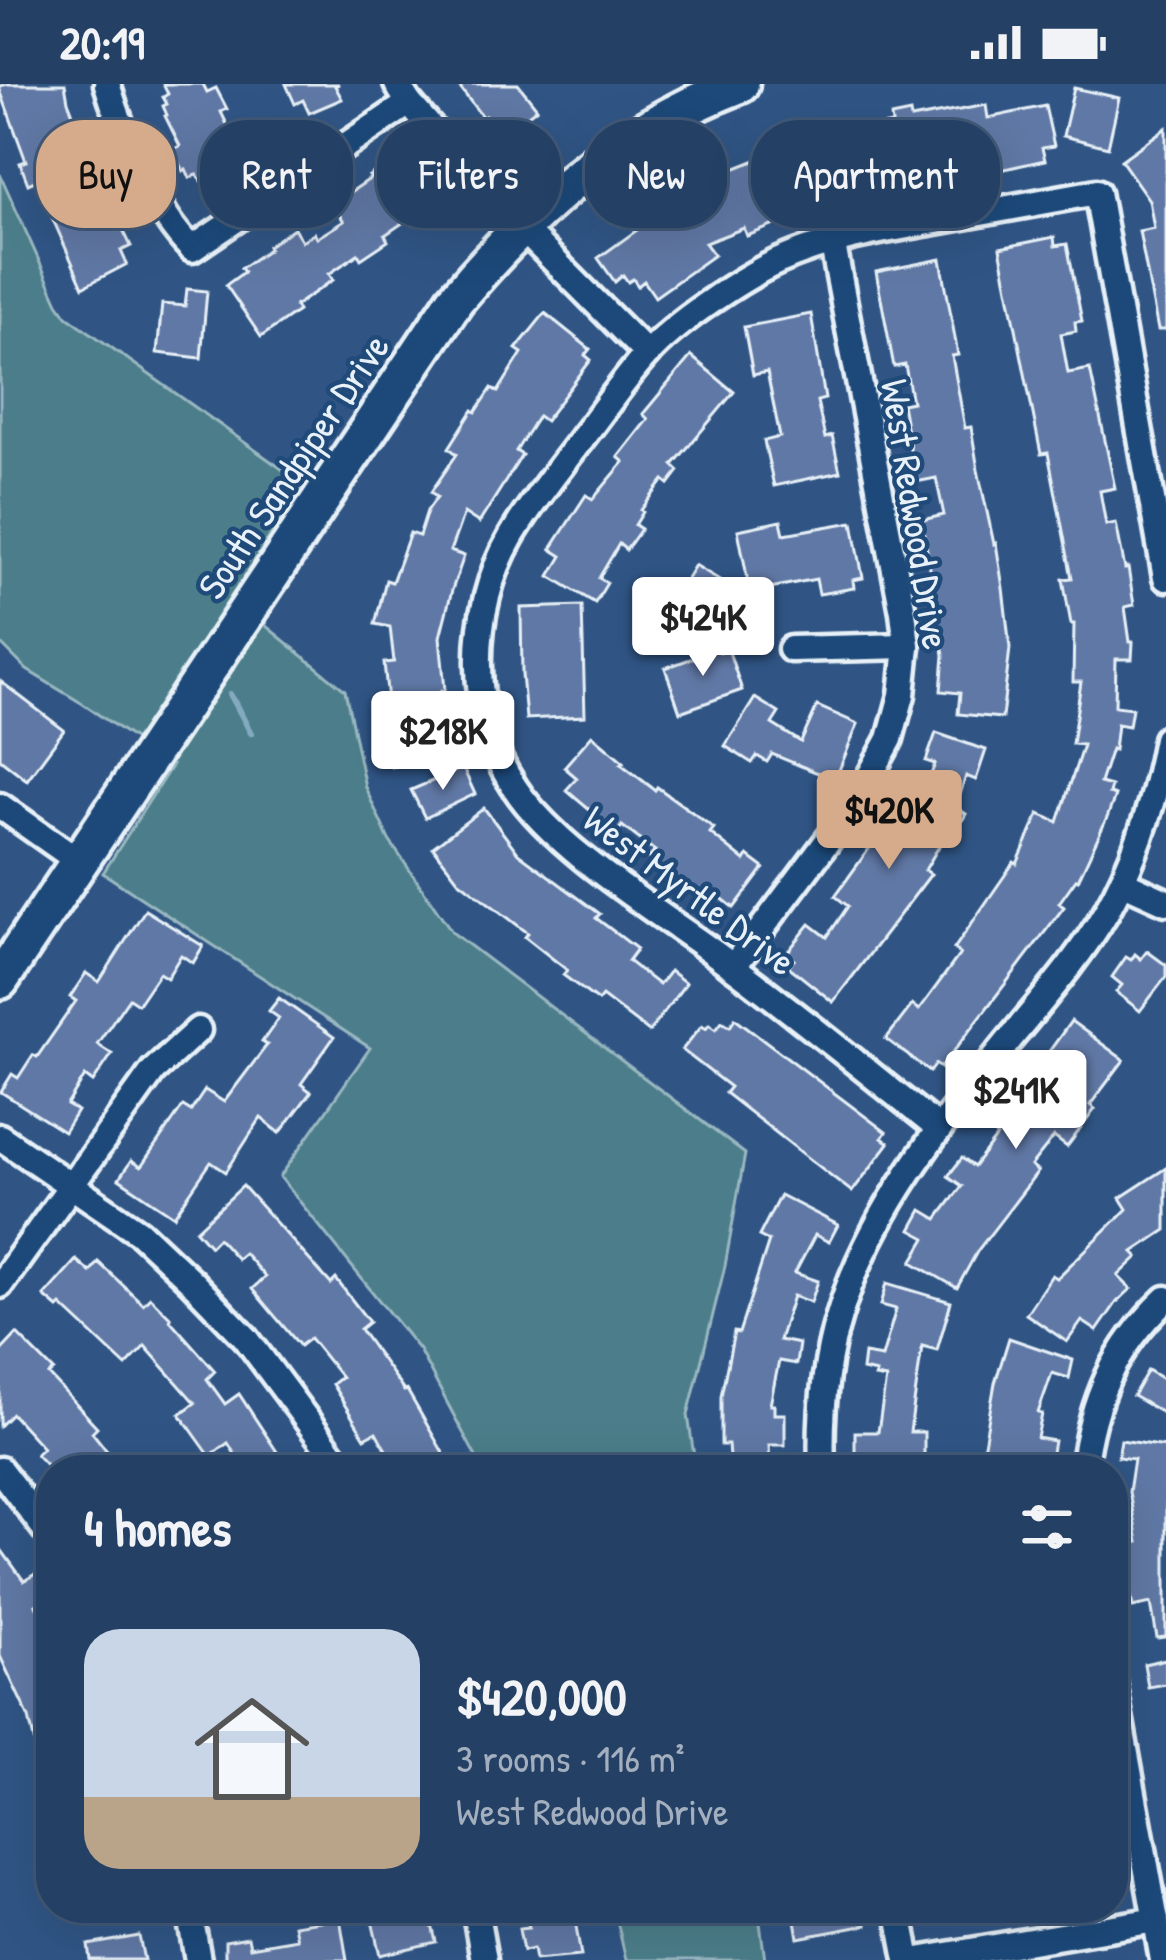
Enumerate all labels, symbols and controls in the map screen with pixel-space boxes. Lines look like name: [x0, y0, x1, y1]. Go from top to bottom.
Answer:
text: 20:19: [60, 12, 145, 73]
chip: Buy: [36, 120, 176, 228]
chip: Rent: [200, 120, 353, 228]
chip: Filters: [377, 120, 561, 228]
chip: New: [585, 120, 727, 228]
chip: Apartment: [751, 120, 1000, 228]
street label: South Sandpiper Drive: [184, 323, 401, 609]
street label: West Redwood Drive: [869, 375, 964, 653]
pin: $424K: [619, 577, 787, 679]
text: $424K: [659, 589, 747, 642]
pin: $218K: [359, 691, 527, 793]
text: $218K: [398, 703, 488, 756]
pin: $420K: [805, 770, 973, 872]
text: $420K: [844, 782, 934, 835]
street label: West Myrtle Drive: [573, 792, 807, 987]
pin: $241K: [932, 1050, 1100, 1152]
text: $241K: [972, 1062, 1060, 1115]
text: 4 homes: [84, 1493, 231, 1562]
icon: filters: [1014, 1494, 1080, 1560]
text: $420,000: [456, 1662, 627, 1731]
icon: home: [180, 1677, 324, 1821]
text: 3 rooms · 116 m²: [456, 1731, 685, 1784]
text: West Redwood Drive: [456, 1784, 728, 1837]

